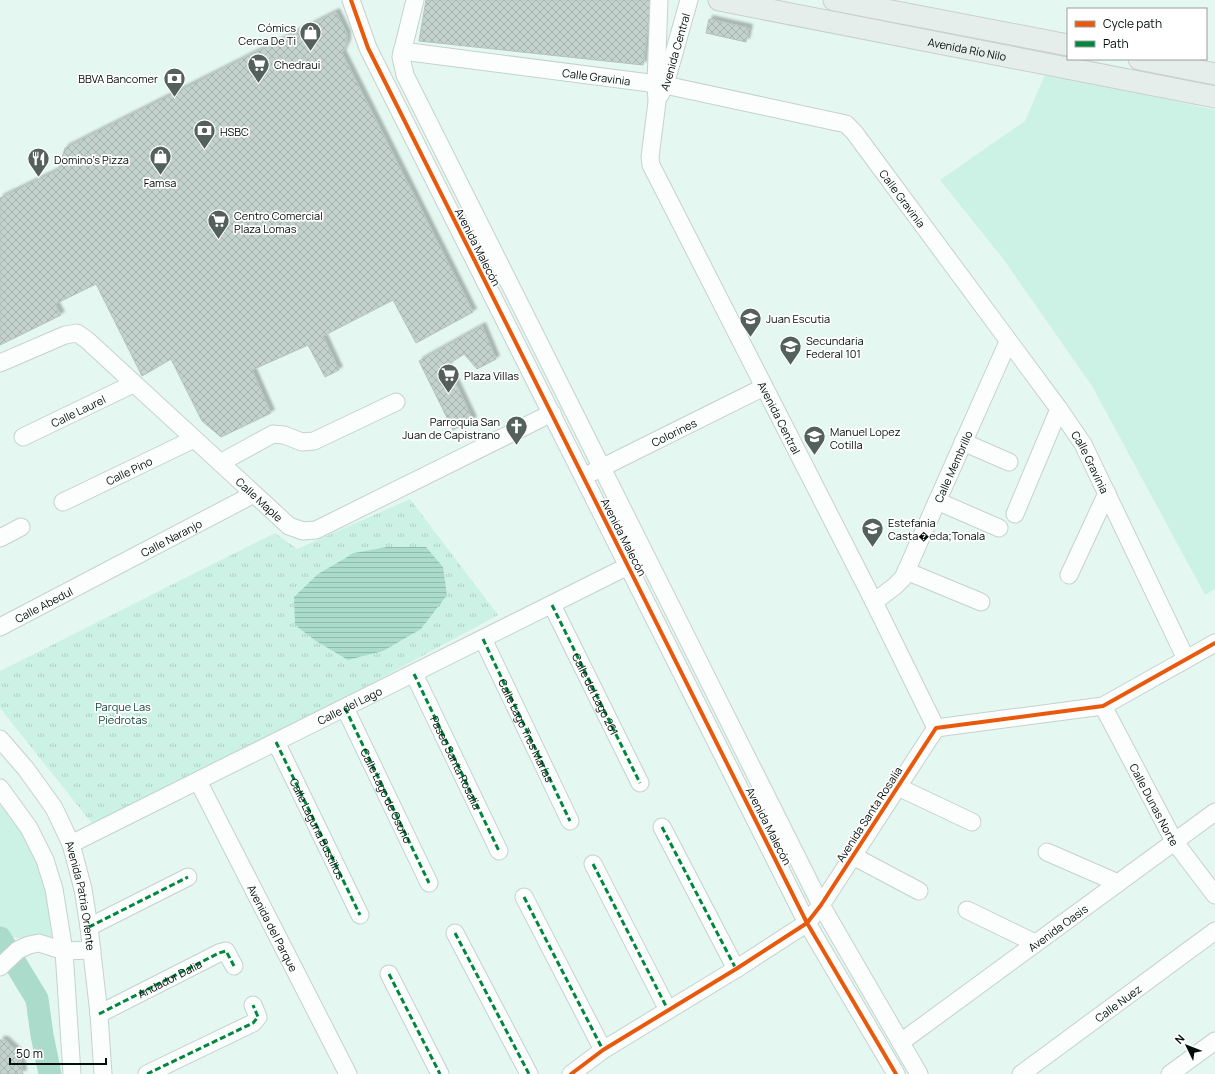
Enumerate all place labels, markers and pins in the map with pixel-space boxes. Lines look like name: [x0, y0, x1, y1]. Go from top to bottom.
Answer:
place label: Cómics Cerca De Ti: [238, 20, 296, 48]
shop icon: Cómics Cerca De Ti: [298, 20, 324, 53]
supermarket icon: Chedraui: [246, 51, 272, 84]
place label: Chedraui: [274, 57, 320, 72]
bank icon: BBVA Bancomer: [161, 65, 187, 98]
place label: BBVA Bancomer: [78, 71, 158, 86]
bank icon: HSBC: [192, 118, 218, 151]
place label: HSBC: [220, 124, 249, 139]
shop icon: Famsa: [147, 143, 173, 176]
restaurant icon: Domino's Pizza: [25, 146, 51, 179]
place label: Domino's Pizza: [54, 152, 129, 167]
place label: Famsa: [144, 175, 176, 190]
supermarket icon: Centro Comercial Plaza Lomas: [206, 208, 232, 241]
place label: Centro Comercial Plaza Lomas: [234, 208, 323, 236]
school or university icon: Juan Escutia: [738, 305, 764, 338]
place label: Juan Escutia: [766, 311, 830, 326]
school or university icon: Secundaria Federal 101: [778, 333, 804, 366]
place label: Secundaria Federal 101: [806, 333, 864, 361]
supermarket icon: Plaza Villas: [435, 362, 461, 395]
place label: Plaza Villas: [464, 368, 519, 383]
place label: Parroquia San Juan de Capistrano: [402, 414, 500, 442]
church icon: Parroquia San Juan de Capistrano: [503, 414, 529, 447]
school or university icon: Manuel Lopez Cotilla: [802, 424, 828, 457]
place label: Manuel Lopez Cotilla: [830, 424, 901, 452]
school or university icon: Estefania Casta�eda;Tonala: [859, 515, 885, 548]
place label: Estefania Casta�eda;Tonala: [888, 515, 985, 543]

